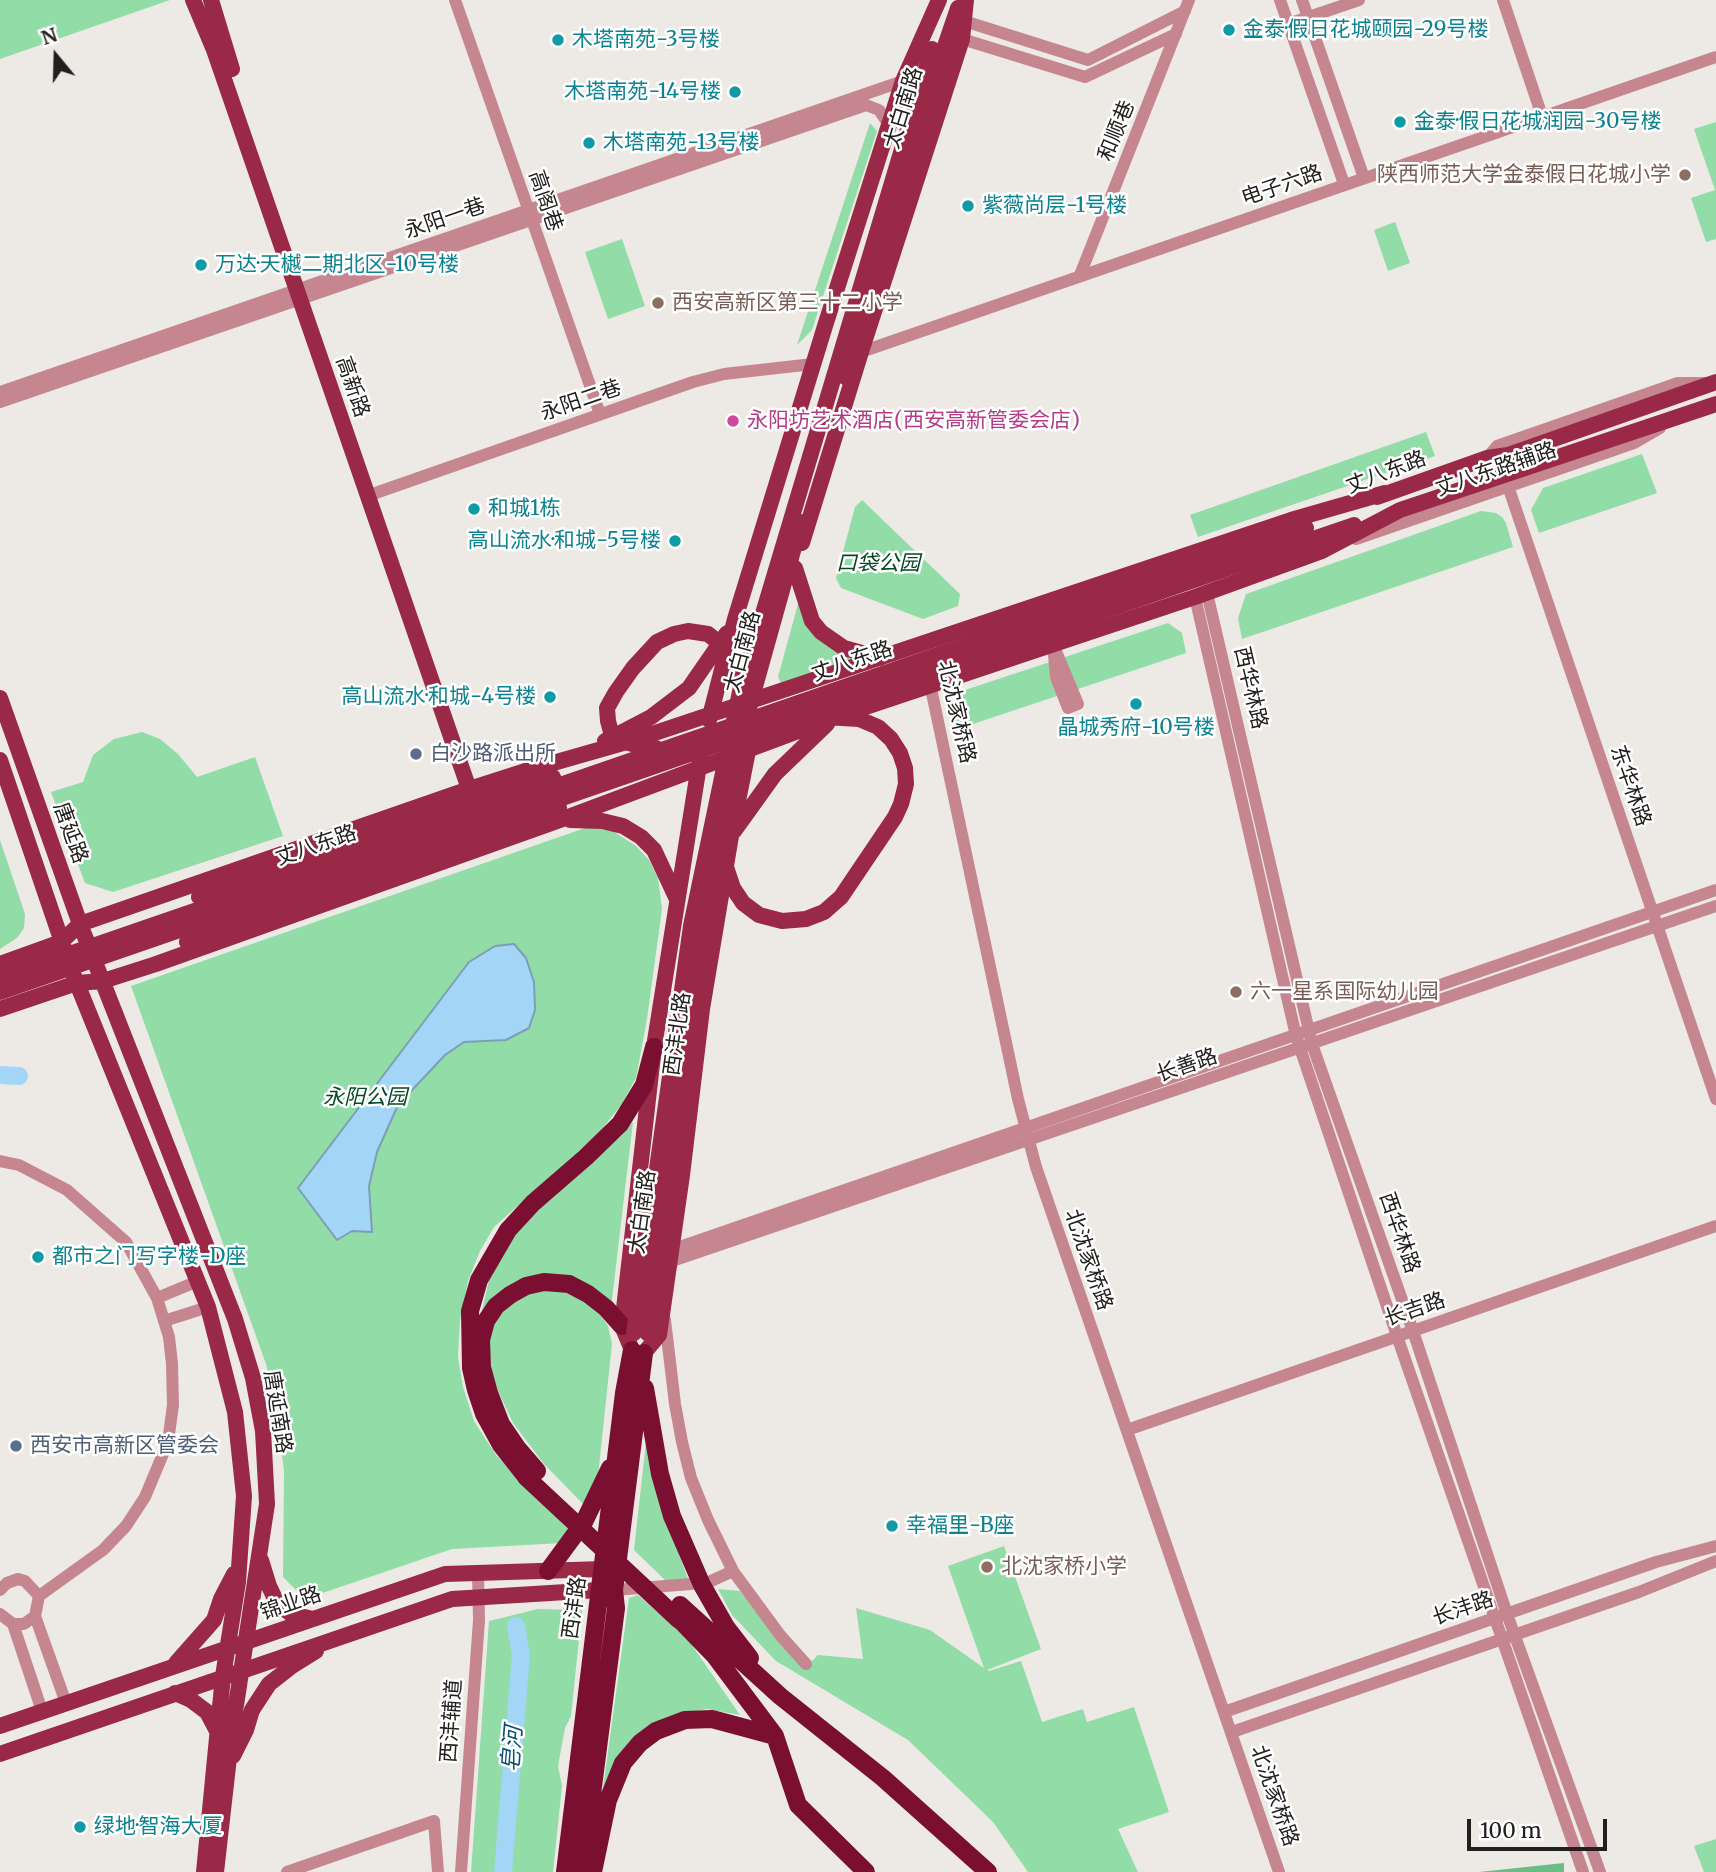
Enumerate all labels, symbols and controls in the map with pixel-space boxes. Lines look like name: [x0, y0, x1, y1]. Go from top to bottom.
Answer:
place label: 金泰·假日花城颐园-29号楼: [1243, 17, 1489, 43]
north arrow: [21, 21, 91, 91]
text: N: [38, 22, 60, 50]
marker: 金泰·假日花城颐园-29号楼: [1221, 22, 1237, 38]
place label: 木塔南苑-3号楼: [572, 27, 720, 53]
marker: 木塔南苑-3号楼: [550, 32, 566, 48]
street label: 太白南路: [880, 64, 928, 152]
place label: 木塔南苑-14号楼: [564, 79, 721, 105]
marker: 木塔南苑-14号楼: [727, 84, 743, 100]
street label: 和顺巷: [1094, 97, 1140, 165]
place label: 金泰·假日花城润园-30号楼: [1414, 109, 1661, 135]
marker: 金泰·假日花城润园-30号楼: [1392, 114, 1408, 130]
place label: 木塔南苑-13号楼: [603, 130, 759, 156]
marker: 木塔南苑-13号楼: [581, 135, 597, 151]
street label: 电子六路: [1238, 160, 1326, 212]
place label: 陕西师范大学金泰假日花城小学: [1377, 162, 1671, 188]
street label: 高阁巷: [523, 167, 567, 235]
marker: 陕西师范大学金泰假日花城小学: [1677, 167, 1693, 183]
street label: 永阳一巷: [401, 193, 489, 245]
place label: 紫薇尚层-1号楼: [982, 193, 1127, 219]
marker: 紫薇尚层-1号楼: [960, 198, 976, 214]
place label: 万达·天樾二期北区-10号楼: [215, 252, 459, 278]
marker: 万达·天樾二期北区-10号楼: [193, 257, 209, 273]
place label: 西安高新区第三十二小学: [672, 290, 903, 316]
marker: 西安高新区第三十二小学: [650, 295, 666, 311]
street label: 高新路: [330, 353, 374, 421]
street label: 永阳二巷: [537, 375, 625, 427]
place label: 永阳坊艺术酒店(西安高新管委会店): [747, 408, 1080, 434]
marker: 永阳坊艺术酒店(西安高新管委会店): [725, 413, 741, 429]
street label: 丈八东路辅路: [1432, 438, 1560, 502]
street label: 丈八东路: [1342, 446, 1430, 500]
place label: 和城1栋: [488, 496, 561, 522]
marker: 和城1栋: [466, 501, 482, 517]
place label: 高山流水·和城-5号楼: [468, 528, 661, 554]
marker: 高山流水·和城-5号楼: [667, 533, 683, 549]
park label: 口袋公园: [836, 551, 920, 577]
street label: 太白南路: [720, 608, 766, 696]
street label: 丈八东路: [808, 636, 896, 688]
street label: 西华林路: [1228, 644, 1272, 732]
street label: 北沈家桥路: [932, 658, 980, 766]
place label: 高山流水·和城-4号楼: [342, 684, 536, 710]
marker: 高山流水·和城-4号楼: [542, 689, 558, 705]
marker: 晶城秀府-10号楼: [1128, 696, 1144, 712]
place label: 晶城秀府-10号楼: [1057, 715, 1215, 741]
place label: 白沙路派出所: [430, 741, 556, 767]
street label: 东华林路: [1604, 742, 1656, 830]
marker: 白沙路派出所: [408, 746, 424, 762]
street label: 唐延路: [47, 799, 93, 867]
street label: 丈八东路: [272, 820, 360, 872]
place label: 六一星系国际幼儿园: [1250, 979, 1439, 1005]
marker: 六一星系国际幼儿园: [1228, 984, 1244, 1000]
street label: 西沣北路: [660, 991, 696, 1077]
street label: 长善路: [1153, 1044, 1221, 1088]
park label: 永阳公园: [323, 1085, 407, 1111]
street label: 太白南路: [625, 1169, 661, 1255]
street label: 西华林路: [1373, 1189, 1425, 1277]
street label: 北沈家桥路: [1059, 1206, 1117, 1314]
place label: 都市之门写字楼-D座: [52, 1244, 246, 1270]
marker: 都市之门写字楼-D座: [30, 1249, 46, 1265]
street label: 长吉路: [1381, 1288, 1449, 1332]
street label: 唐延南路: [258, 1369, 296, 1455]
place label: 西安市高新区管委会: [30, 1433, 219, 1459]
marker: 西安市高新区管委会: [8, 1438, 24, 1454]
place label: 幸福里-B座: [906, 1513, 1015, 1539]
marker: 幸福里-B座: [884, 1518, 900, 1534]
place label: 北沈家桥小学: [1001, 1554, 1127, 1580]
marker: 北沈家桥小学: [979, 1559, 995, 1575]
street label: 西沣路: [558, 1575, 592, 1641]
street label: 锦业路: [257, 1582, 325, 1626]
street label: 长沣路: [1429, 1587, 1497, 1631]
street label: 西沣辅道: [437, 1678, 467, 1764]
water label: 皂河: [497, 1725, 529, 1773]
street label: 北沈家桥路: [1245, 1742, 1303, 1850]
scale bar: [1471, 1806, 1611, 1850]
place label: 绿地·智海大厦: [94, 1814, 222, 1840]
text: 100 m: [1480, 1817, 1542, 1844]
marker: 绿地·智海大厦: [72, 1819, 88, 1835]

